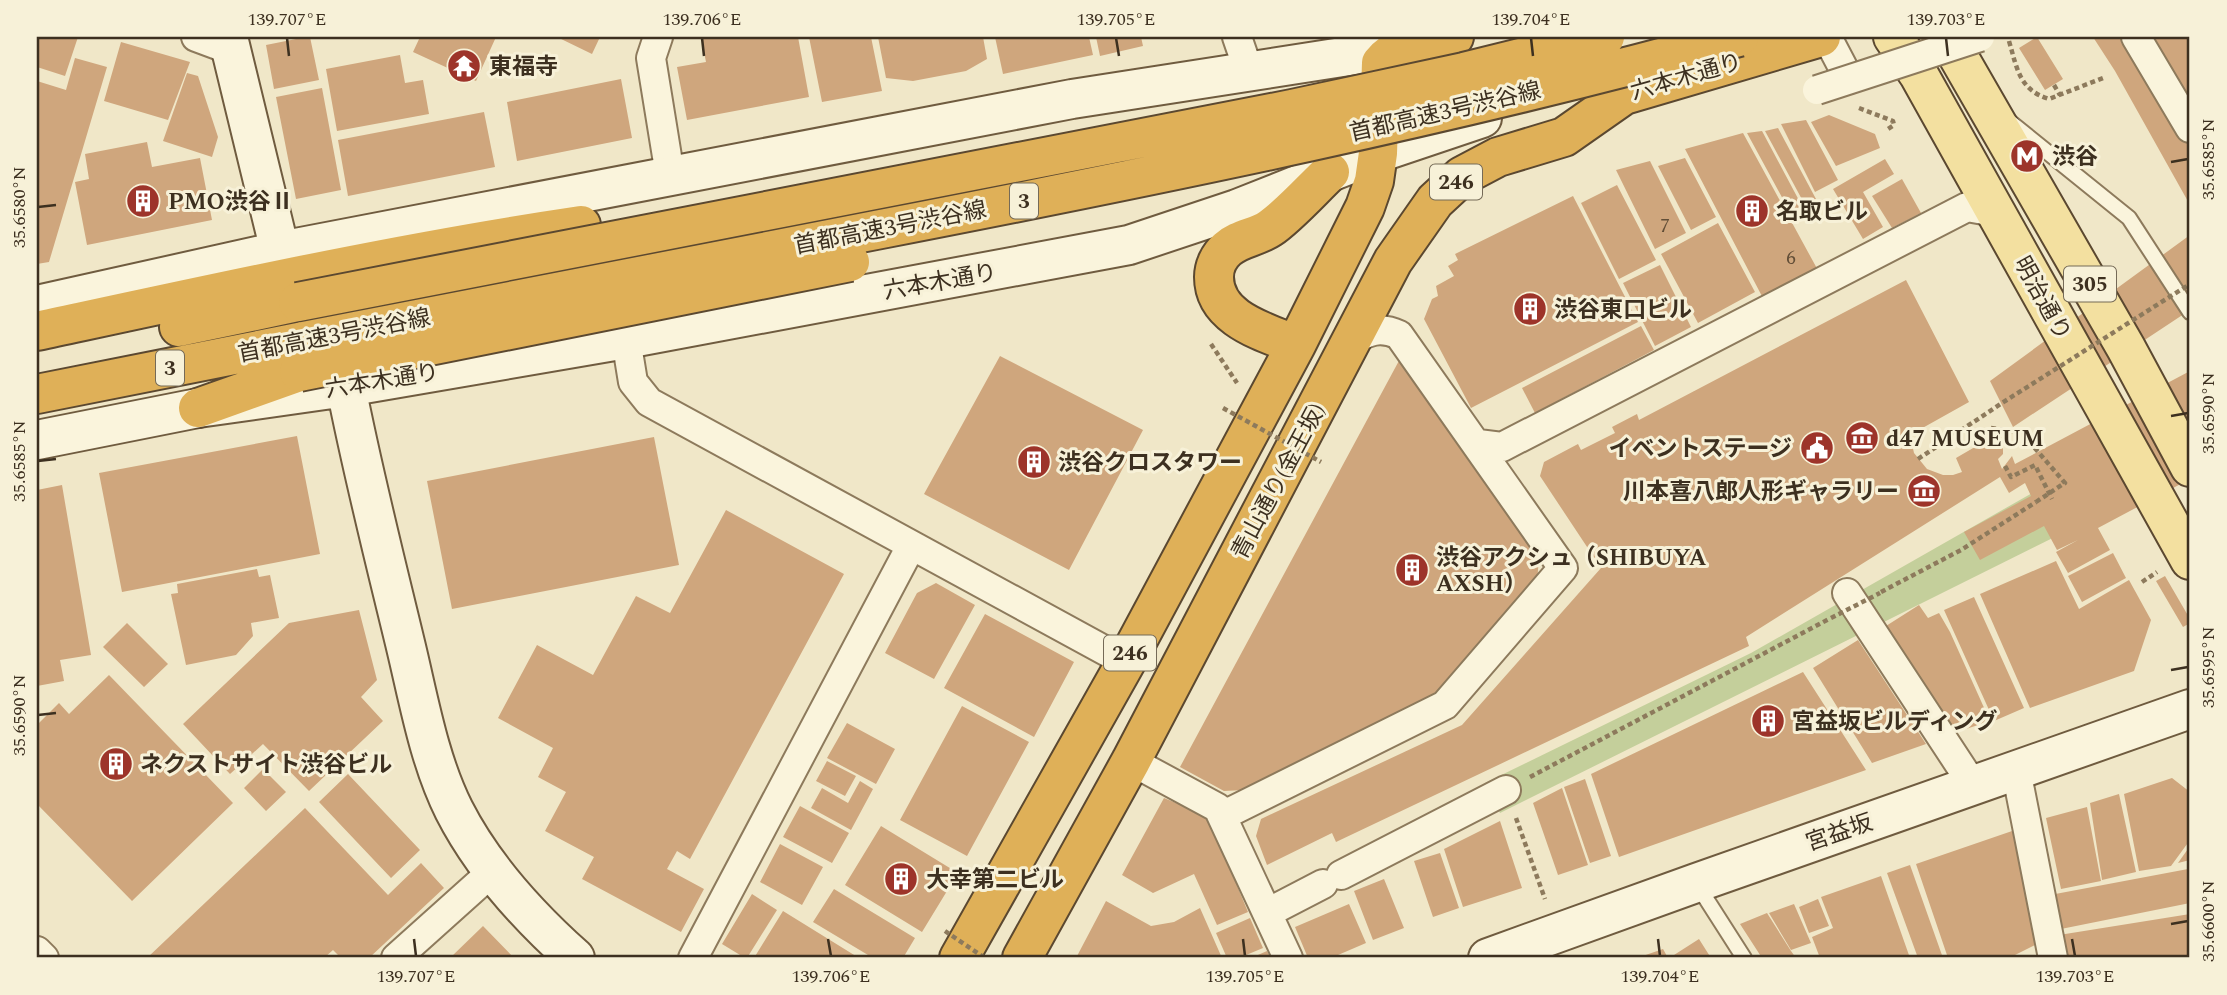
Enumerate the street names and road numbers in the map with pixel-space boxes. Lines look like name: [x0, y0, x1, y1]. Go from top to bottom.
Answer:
street label: 六本木通り: [1626, 45, 1747, 110]
street label: 首都高速3号渋谷線: [1346, 73, 1545, 152]
road number: 246: [1430, 164, 1482, 200]
road number: 3: [1010, 184, 1038, 218]
street label: 首都高速3号渋谷線: [791, 193, 990, 264]
street label: 明治通り: [2004, 250, 2079, 347]
street label: 六本木通り: [881, 255, 1000, 310]
road number: 305: [2064, 266, 2116, 302]
street label: 首都高速3号渋谷線: [235, 301, 434, 372]
road number: 3: [156, 350, 184, 386]
street label: 六本木通り: [323, 355, 442, 408]
street label: 青山通り(金王坂): [1223, 397, 1335, 566]
road number: 246: [1104, 636, 1156, 670]
street label: 宮益坂: [1801, 806, 1878, 861]

